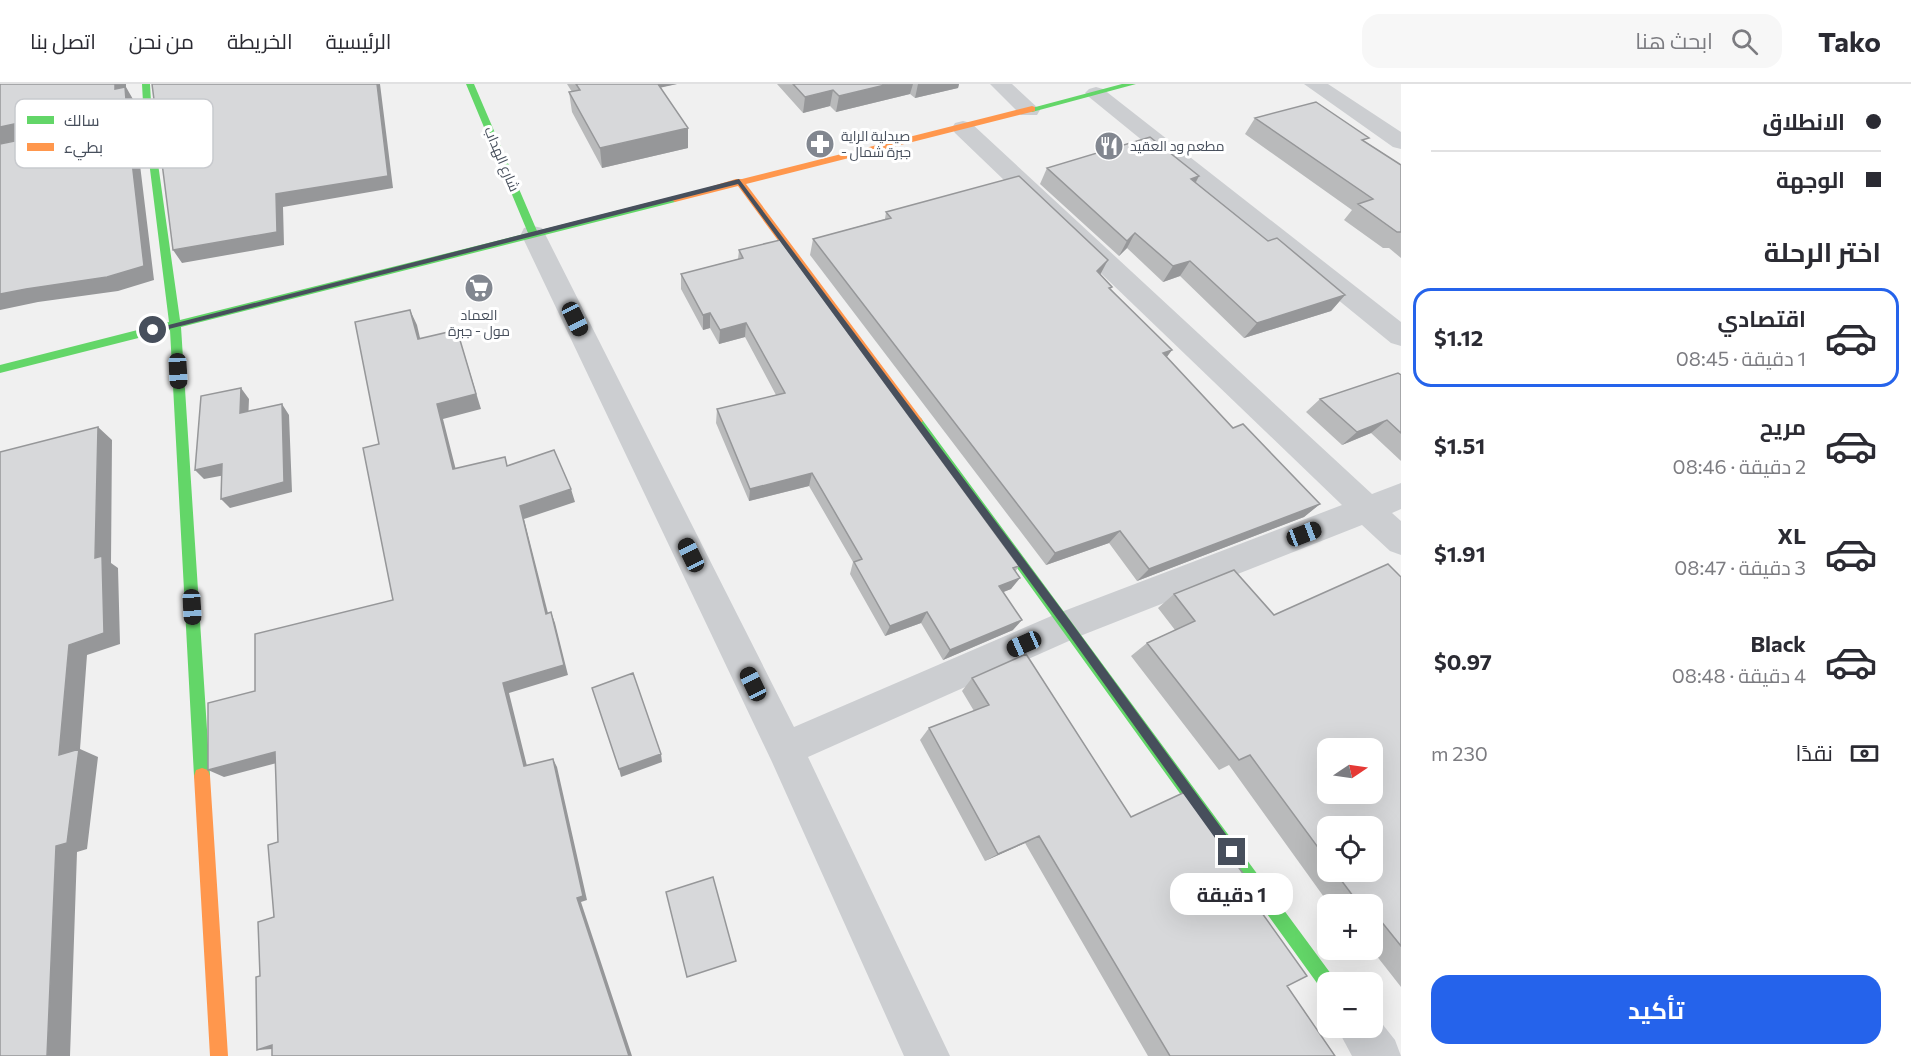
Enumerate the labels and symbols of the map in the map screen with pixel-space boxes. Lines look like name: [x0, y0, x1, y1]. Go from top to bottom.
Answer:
legend: [15, 99, 213, 168]
text: سالك: [64, 110, 99, 129]
street label: شارع الهداب: [480, 124, 524, 194]
place label: صيدلية الراية - جبرة شمال: [841, 127, 911, 161]
pharmacy icon: صيدلية الراية - جبرة شمال: [804, 128, 836, 160]
restaurant icon: مطعم ود العقيد: [1093, 130, 1125, 162]
text: بطيء: [64, 137, 103, 161]
place label: مطعم ود العقيد: [1130, 137, 1224, 156]
supermarket icon: العماد مول - جبرة: [463, 272, 495, 304]
car: [559, 299, 591, 339]
place label: العماد مول - جبرة: [448, 306, 510, 340]
route start: [139, 316, 166, 343]
car: [168, 353, 188, 389]
car: [1284, 519, 1324, 549]
car: [675, 535, 707, 575]
car: [182, 589, 202, 625]
car: [1004, 628, 1044, 660]
car: [737, 664, 769, 704]
north arrow: [1317, 738, 1383, 804]
route end: [1218, 838, 1245, 865]
callout: 1 دقيقة: [1170, 873, 1294, 915]

